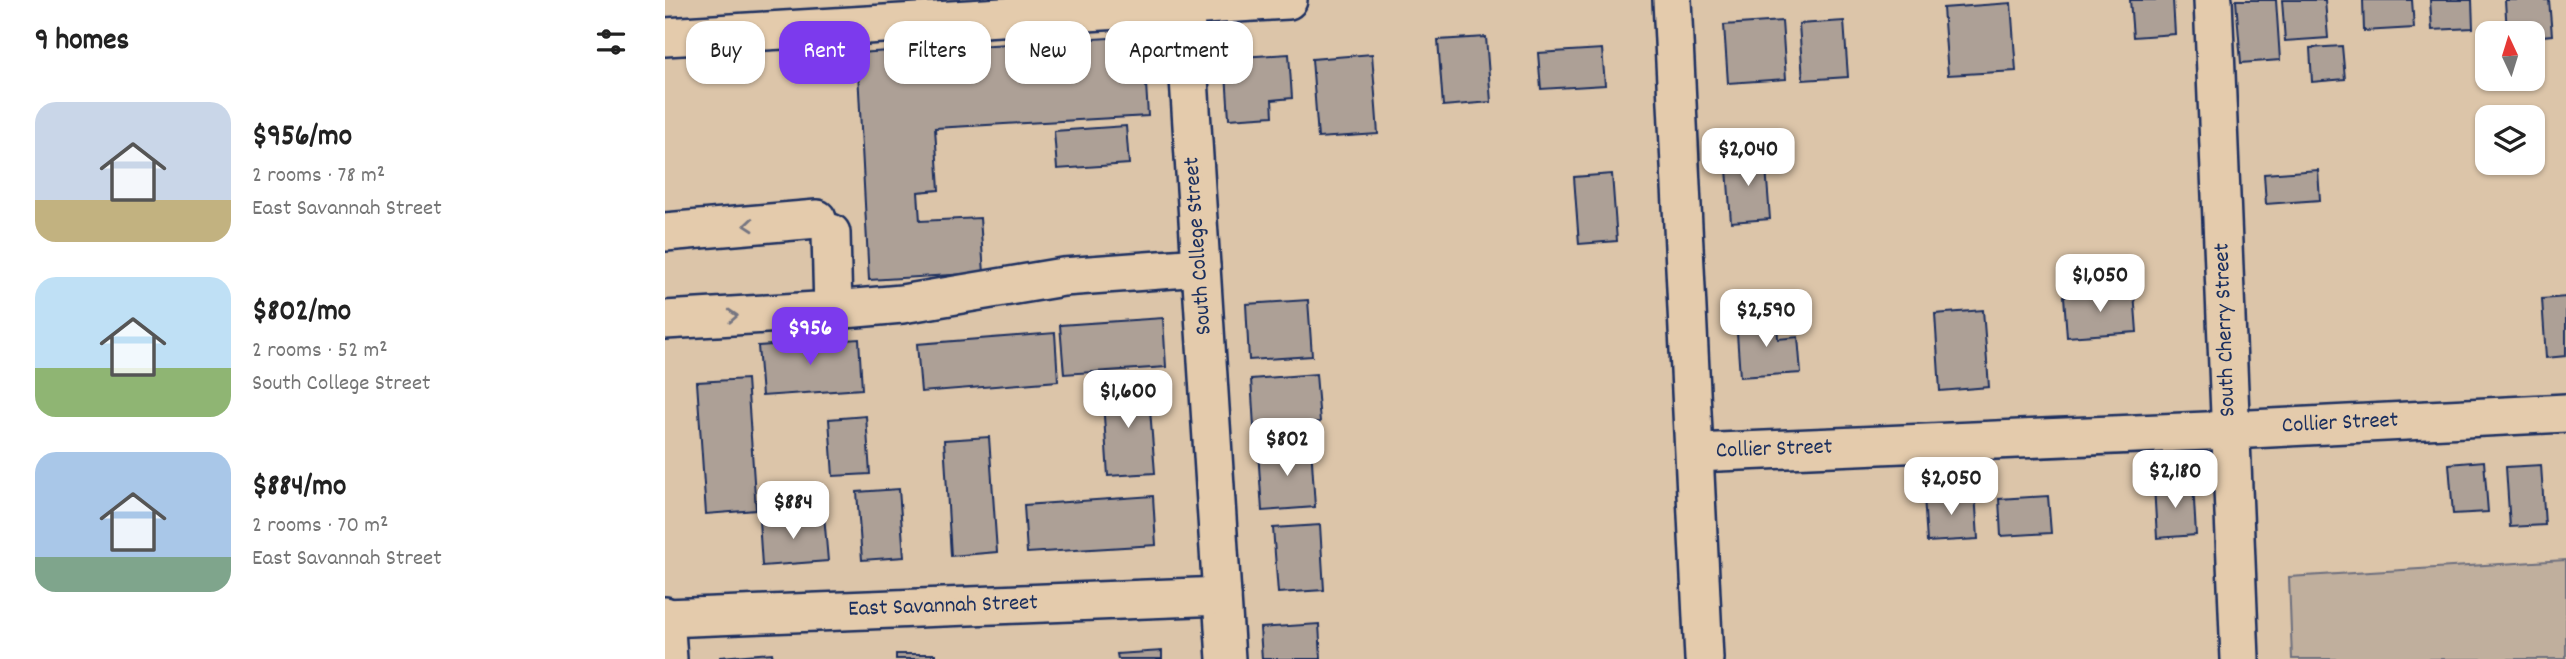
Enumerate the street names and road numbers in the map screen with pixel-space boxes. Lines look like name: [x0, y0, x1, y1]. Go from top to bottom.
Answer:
street label: South College Street: [1176, 156, 1222, 336]
street label: South Cherry Street: [2206, 242, 2246, 418]
street label: Collier Street: [2281, 404, 2399, 444]
street label: Collier Street: [1715, 431, 1833, 469]
street label: East Savannah Street: [848, 587, 1038, 627]

